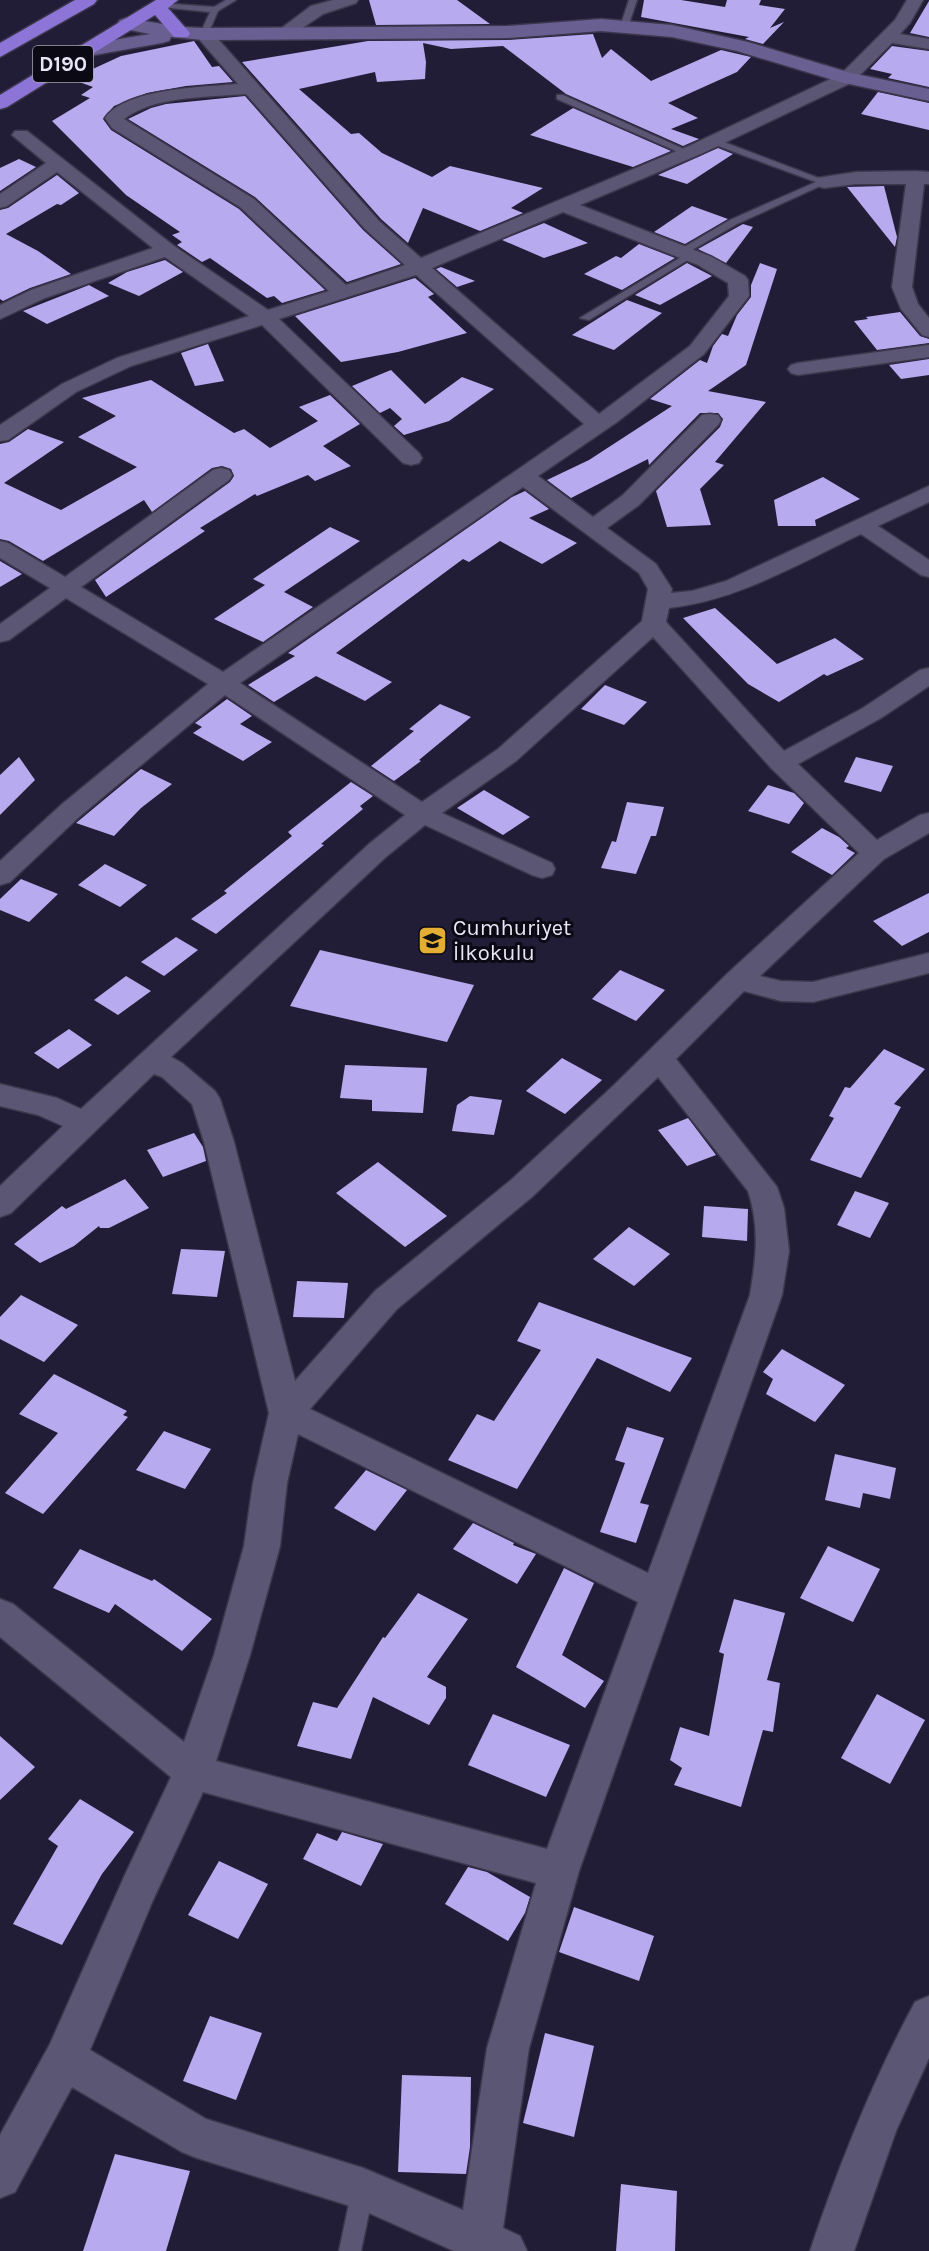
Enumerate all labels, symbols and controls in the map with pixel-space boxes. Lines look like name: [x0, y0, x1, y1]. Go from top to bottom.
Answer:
road number: D190: [33, 46, 93, 82]
place label: Cumhuriyet İlkokulu: [453, 915, 571, 966]
school or university icon: Cumhuriyet İlkokulu: [416, 924, 448, 956]

